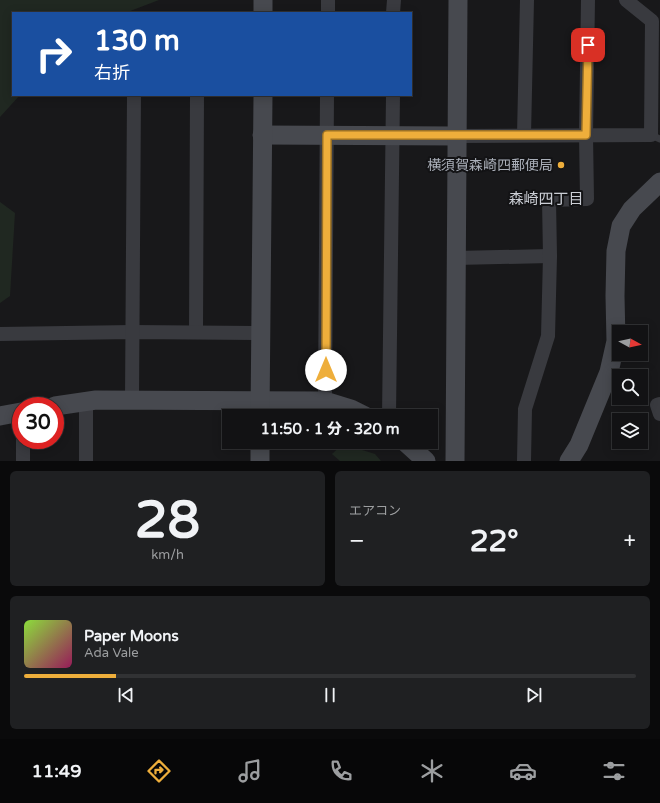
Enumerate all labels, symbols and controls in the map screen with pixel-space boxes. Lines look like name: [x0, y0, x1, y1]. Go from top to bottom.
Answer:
text: 130 m: [94, 24, 180, 58]
icon: right: [28, 28, 80, 80]
pin: [571, 28, 605, 62]
icon: arrive: [577, 34, 599, 56]
text: 右折: [94, 62, 130, 84]
place label: 横須賀森崎四郵便局: [427, 157, 553, 174]
marker: 横須賀森崎四郵便局: [556, 160, 566, 170]
district label: 森崎四丁目: [508, 190, 584, 208]
north arrow: [612, 325, 648, 361]
map controls: [612, 325, 648, 449]
position arrow: [305, 349, 347, 391]
button: search: [612, 369, 648, 405]
speed limit sign: 30: [12, 397, 64, 449]
button: layers: [612, 413, 648, 449]
text: 11:50 · 1 分 · 320 m: [260, 420, 400, 438]
text: 28: [135, 489, 200, 552]
text: エアコン: [349, 503, 401, 519]
text: 22°: [470, 523, 519, 560]
text: −: [349, 528, 365, 554]
text: +: [624, 528, 636, 554]
text: km/h: [151, 547, 184, 563]
text: Paper Moons: [84, 627, 179, 645]
text: Ada Vale: [84, 645, 139, 661]
icon: previous: [115, 684, 137, 706]
icon: pause: [319, 684, 341, 706]
icon: next: [523, 684, 545, 706]
icon: directions: [145, 757, 173, 785]
icon: music: [236, 757, 264, 785]
icon: phone: [327, 757, 355, 785]
icon: climate: [418, 757, 446, 785]
icon: car: [509, 757, 537, 785]
icon: filters: [600, 757, 628, 785]
text: 11:49: [32, 760, 81, 782]

